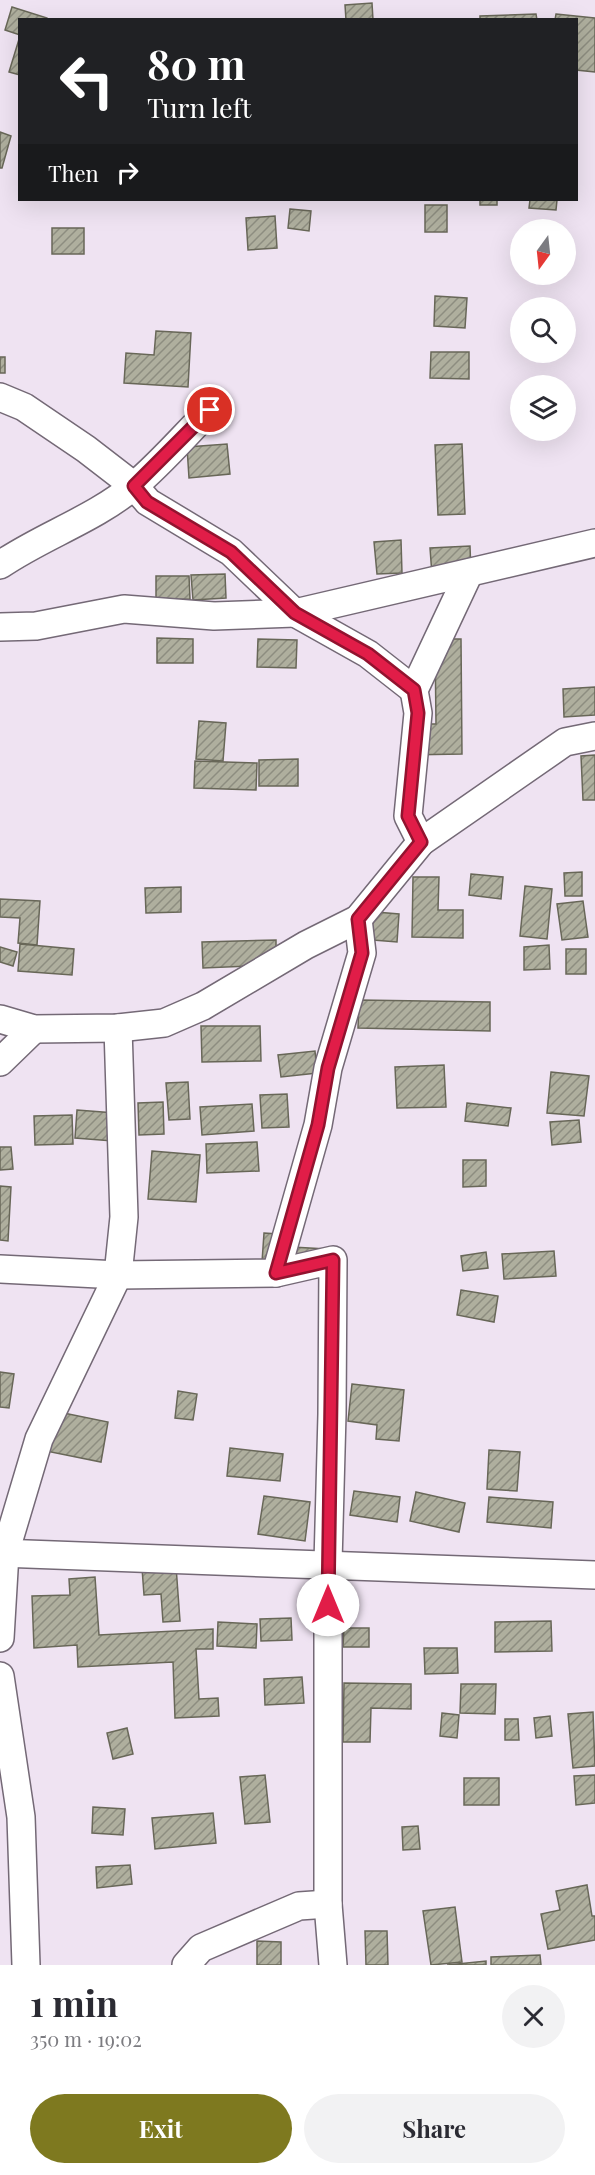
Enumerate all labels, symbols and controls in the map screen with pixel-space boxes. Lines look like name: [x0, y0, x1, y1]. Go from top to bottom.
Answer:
text: 80 m: [147, 35, 245, 91]
icon: left: [48, 42, 126, 120]
text: Turn left: [147, 89, 251, 125]
icon: right: [111, 156, 144, 189]
text: Then: [48, 158, 99, 188]
north arrow: [510, 219, 576, 285]
map controls: [510, 219, 576, 441]
button: search: [510, 297, 576, 363]
button: layers: [510, 375, 576, 441]
pin: [184, 384, 235, 435]
icon: arrive: [193, 393, 226, 426]
position arrow: [296, 1573, 360, 1637]
text: 1 min: [30, 1978, 118, 2026]
button: close: [502, 1985, 565, 2048]
text: 350 m · 19:02: [30, 2025, 142, 2052]
button: Exit: [30, 2094, 292, 2163]
button: Share: [304, 2094, 565, 2163]

